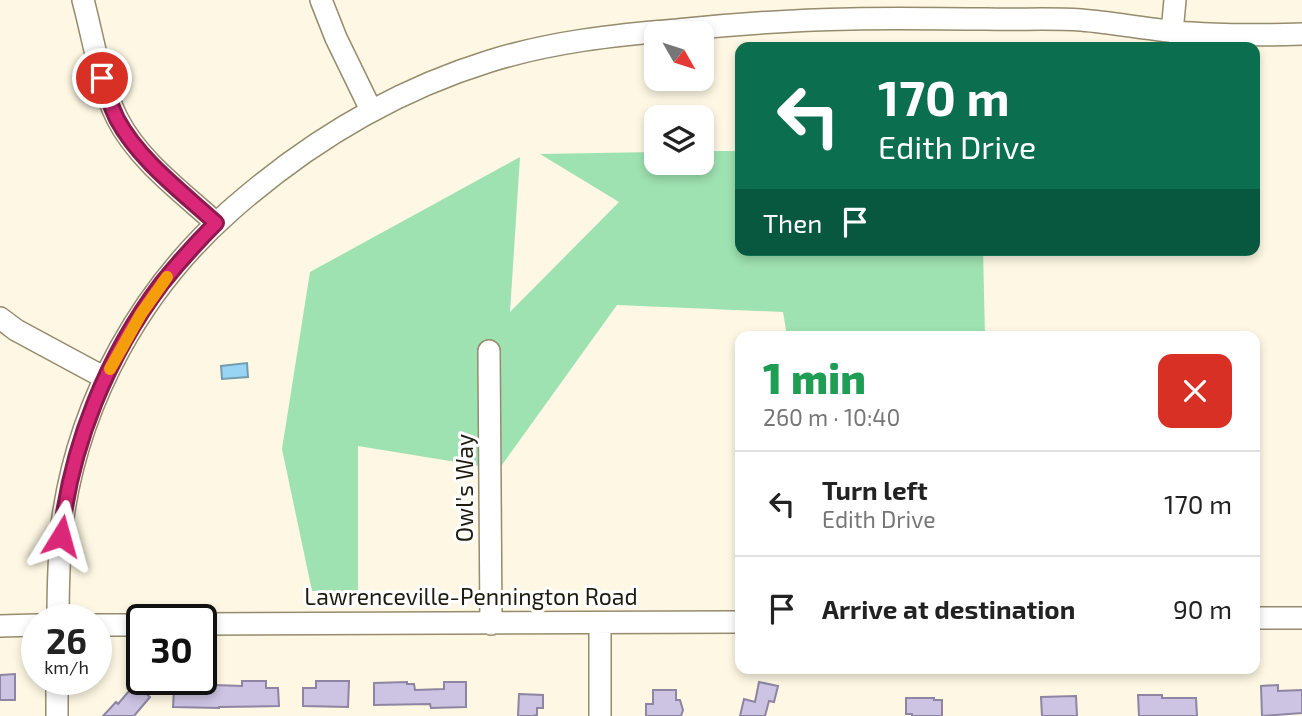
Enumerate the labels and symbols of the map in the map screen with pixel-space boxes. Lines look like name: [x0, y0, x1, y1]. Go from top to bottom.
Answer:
north arrow: [644, 21, 714, 91]
pin: [72, 48, 132, 108]
street label: Owl's Way: [450, 434, 478, 542]
position arrow: [24, 499, 98, 573]
street label: Lawrenceville-Pennington Road: [304, 582, 638, 610]
speed limit sign: 30: [126, 604, 217, 695]

